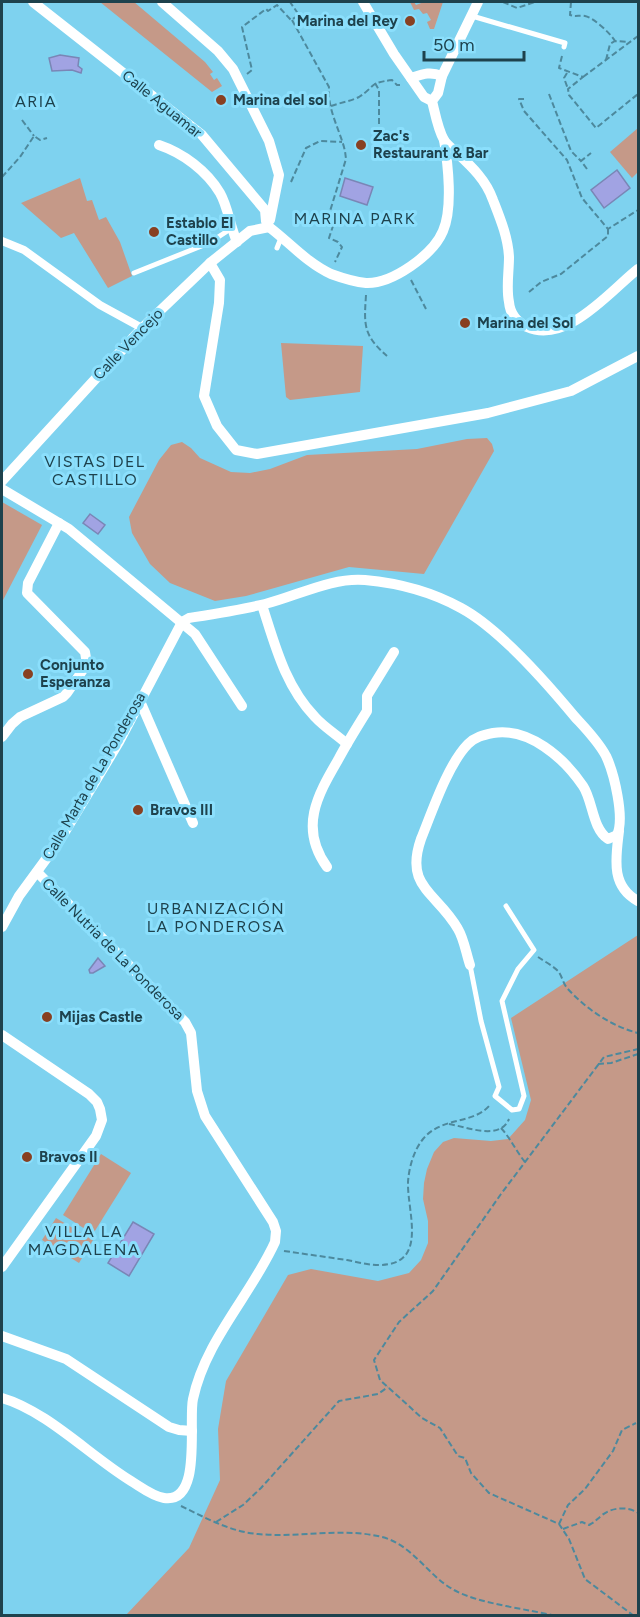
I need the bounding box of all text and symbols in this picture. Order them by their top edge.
place label: Marina del Rey [297,12,398,30]
marker: Marina del Rey [403,14,417,28]
scale bar [424,24,524,62]
text: 50 m [433,34,475,56]
street label: Calle Aguamar [119,66,205,142]
place label: Marina del sol [233,91,327,109]
district label: ARIA [15,92,57,111]
marker: Marina del sol [214,93,228,107]
place label: Zac's Restaurant & Bar [373,127,489,162]
marker: Zac's Restaurant & Bar [354,138,368,152]
district label: MARINA PARK [294,209,416,228]
place label: Establo El Castillo [166,214,233,249]
marker: Establo El Castillo [147,225,161,239]
street label: Calle Vencejo [89,304,167,383]
place label: Marina del Sol [477,314,574,332]
marker: Marina del Sol [458,316,472,330]
district label: VISTAS DEL CASTILLO [44,452,146,489]
place label: Conjunto Esperanza [40,656,111,691]
marker: Conjunto Esperanza [21,667,35,681]
street label: Calle Marta de La Ponderosa [39,689,149,863]
place label: Bravos III [150,801,213,819]
marker: Bravos III [131,803,145,817]
street label: Calle Nutria de La Ponderosa [38,874,188,1024]
district label: URBANIZACIÓN LA PONDEROSA [147,899,285,936]
place label: Mijas Castle [59,1008,143,1026]
marker: Mijas Castle [40,1010,54,1024]
place label: Bravos II [39,1148,98,1166]
marker: Bravos II [20,1150,34,1164]
district label: VILLA LA MAGDALENA [28,1222,140,1259]

